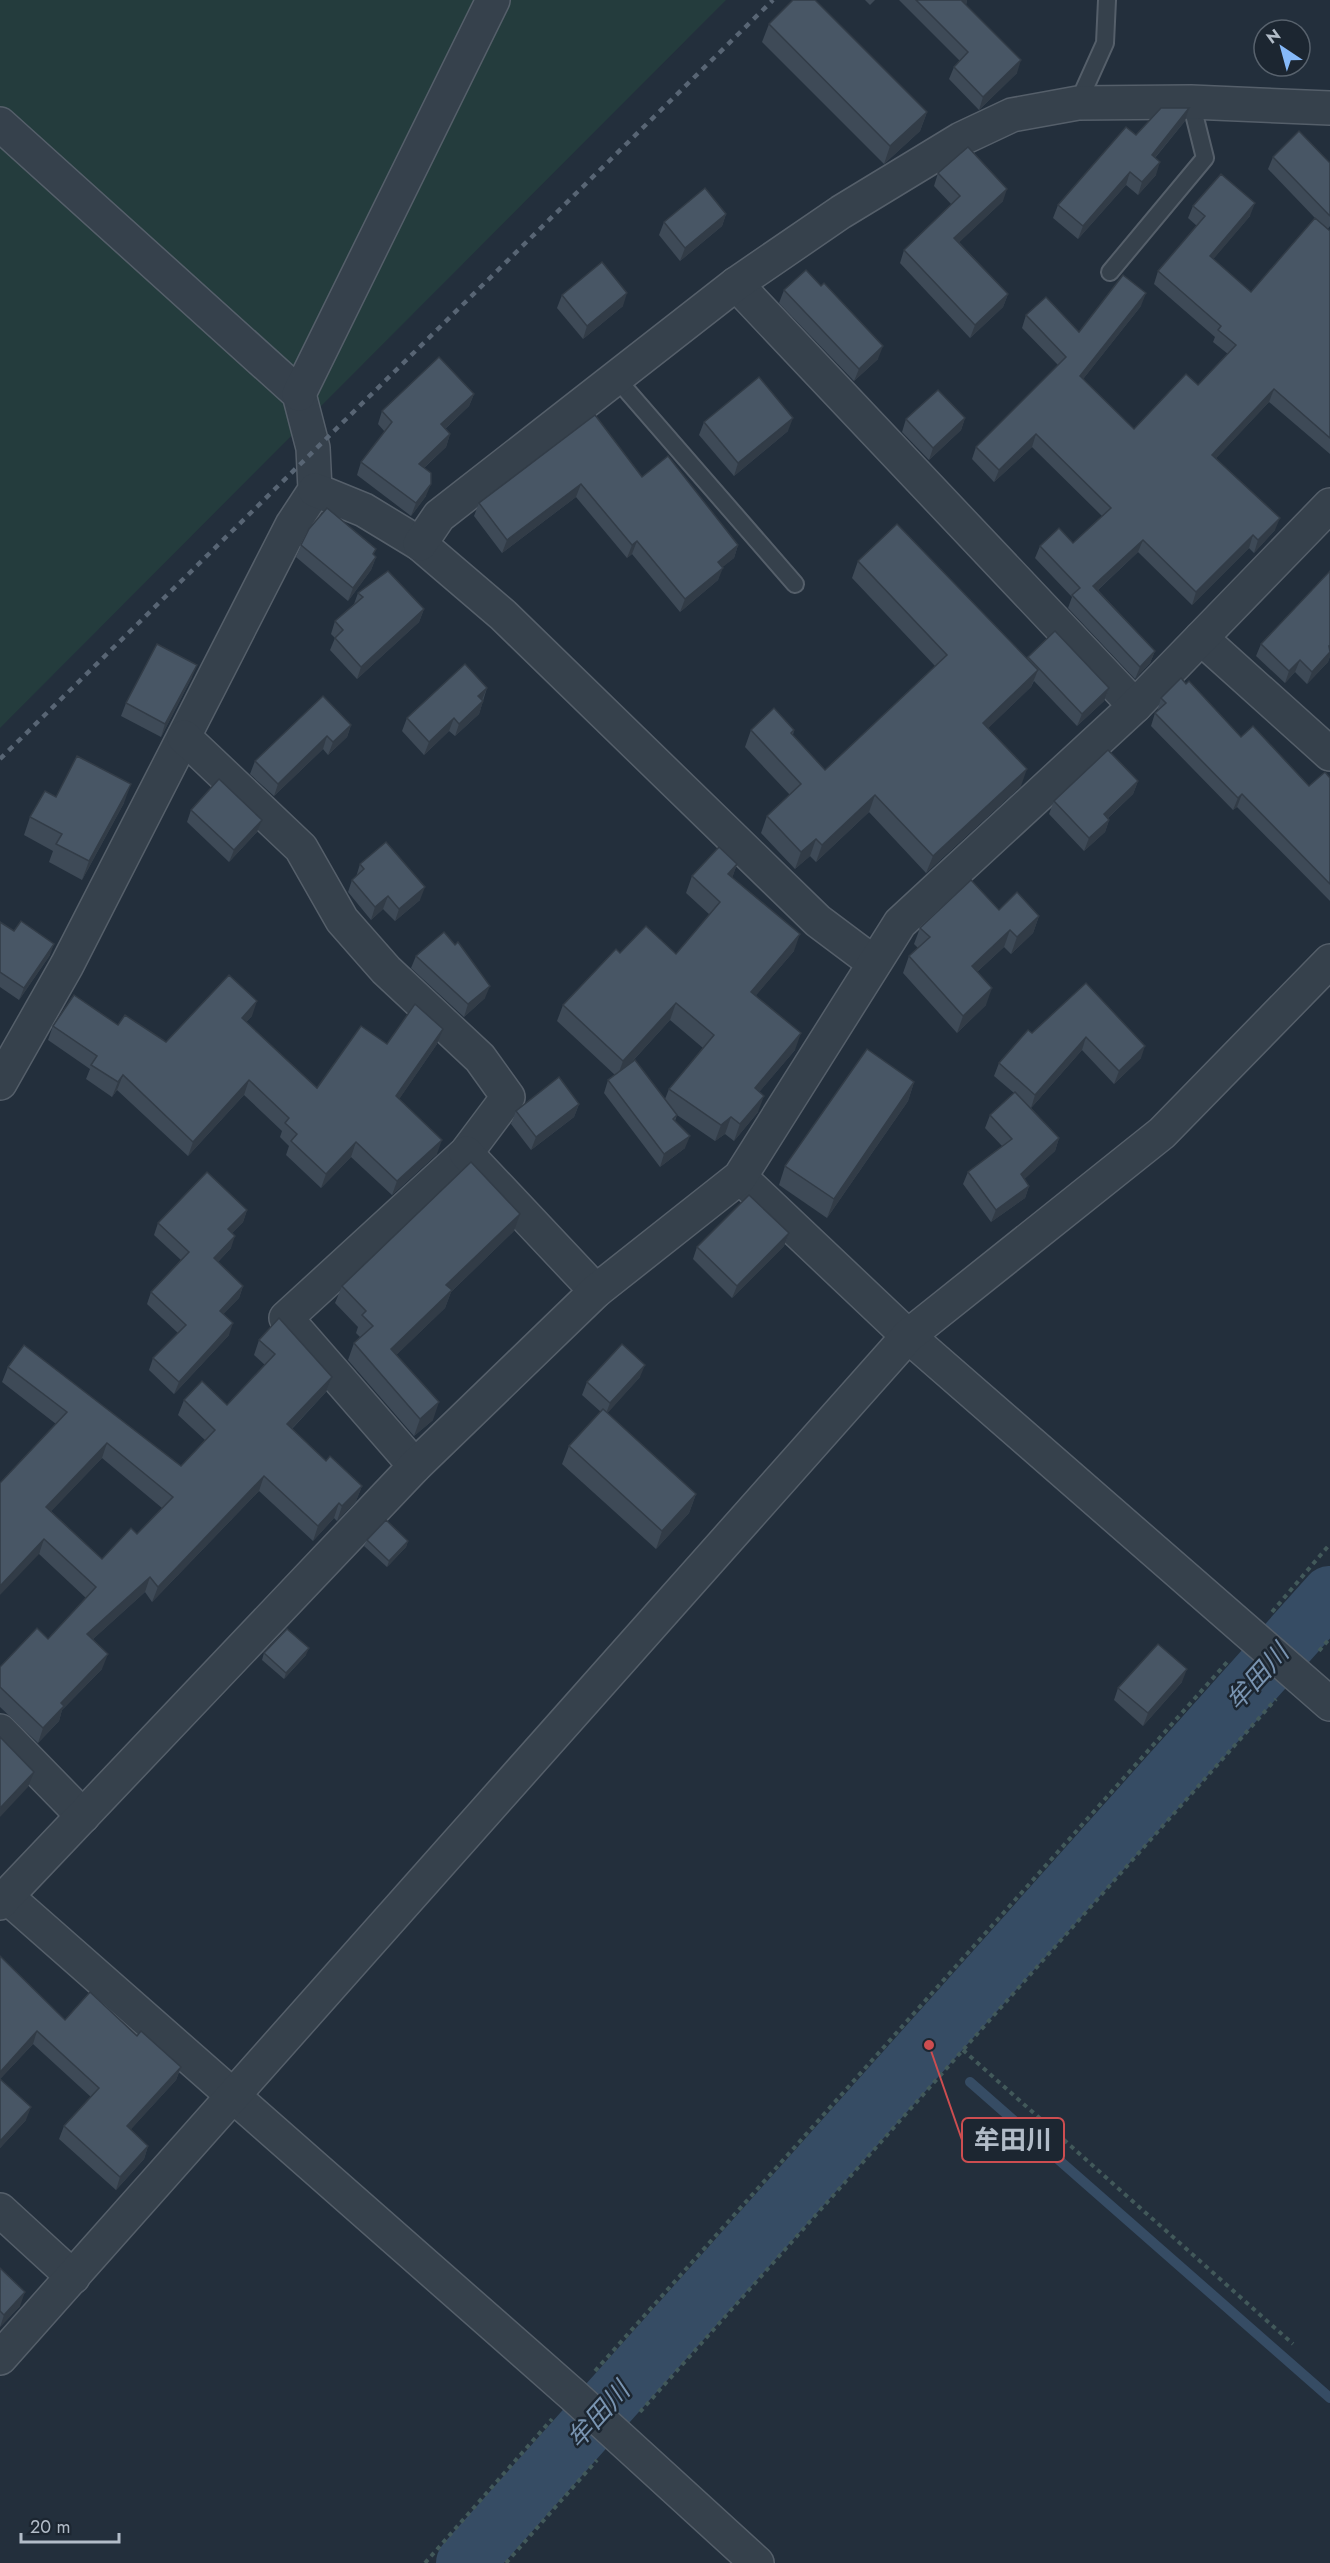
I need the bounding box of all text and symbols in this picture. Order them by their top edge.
north arrow [1252,18,1312,78]
text: N [1262,23,1285,49]
water label: 牟田川 [1217,1633,1299,1719]
callout: 牟田川 [962,2118,1064,2162]
text: 牟田川 [974,2121,1052,2159]
water label: 牟田川 [558,2371,640,2457]
scale bar [21,2506,118,2544]
text: 20 m [30,2514,70,2540]

